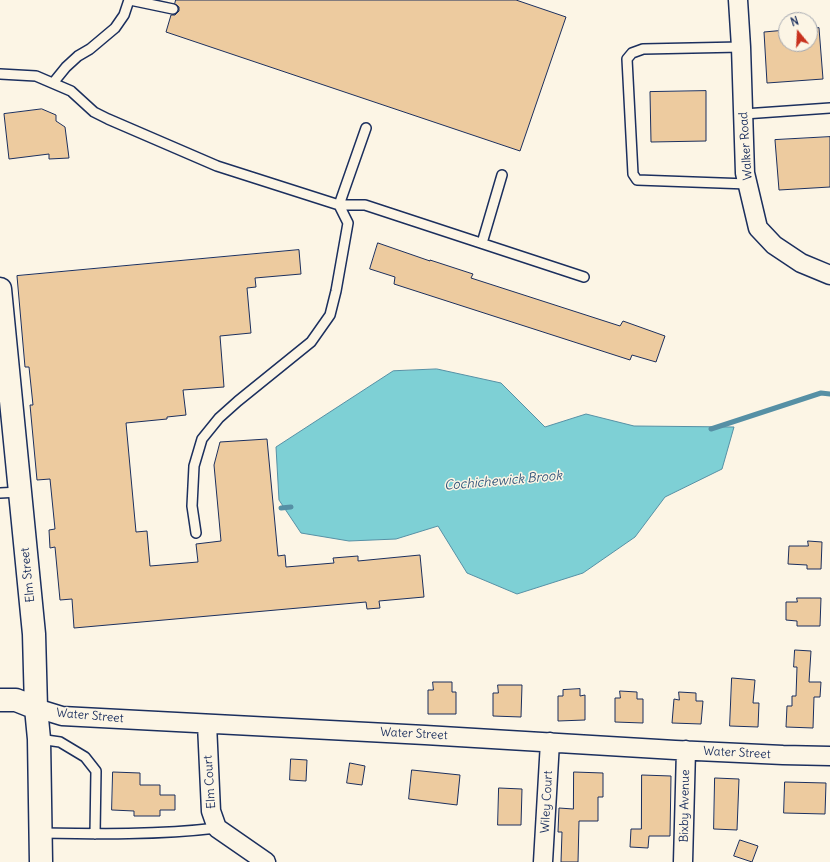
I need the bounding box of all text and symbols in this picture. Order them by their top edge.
north arrow [778,12,818,52]
text: N [789,14,800,29]
street label: Walker Road [736,111,756,181]
water label: Cochichewick Brook [443,468,563,494]
street label: Elm Street [18,547,38,603]
street label: Water Street [56,706,124,726]
street label: Water Street [380,725,448,743]
street label: Water Street [703,744,771,762]
street label: Elm Court [201,755,219,809]
street label: Bixby Avenue [677,769,693,843]
street label: Wiley Court [538,770,556,834]

